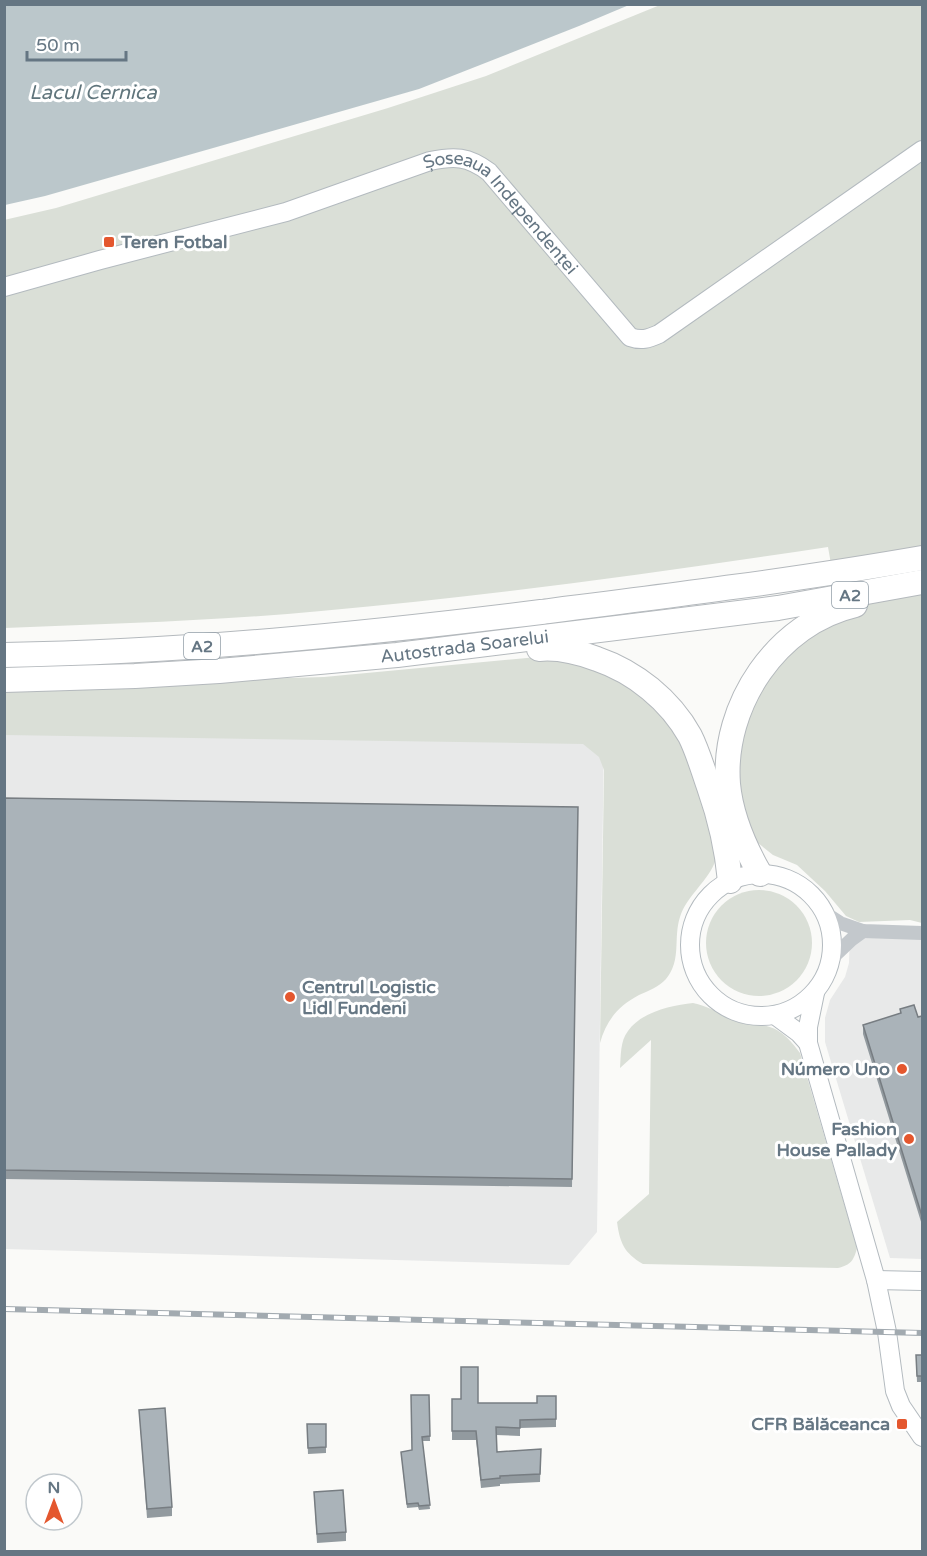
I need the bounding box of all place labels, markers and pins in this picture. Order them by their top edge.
place label: Teren Fotbal [120,231,227,253]
marker: Teren Fotbal [102,235,116,249]
place label: Centrul Logistic Lidl Fundeni [302,976,436,1019]
marker: Centrul Logistic Lidl Fundeni [283,990,297,1004]
place label: Número Uno [781,1058,890,1080]
marker: Número Uno [895,1062,909,1076]
place label: Fashion House Pallady [776,1118,897,1161]
marker: Fashion House Pallady [902,1132,916,1146]
place label: CFR Bălăceanca [751,1413,890,1435]
marker: CFR Bălăceanca [895,1417,909,1431]

